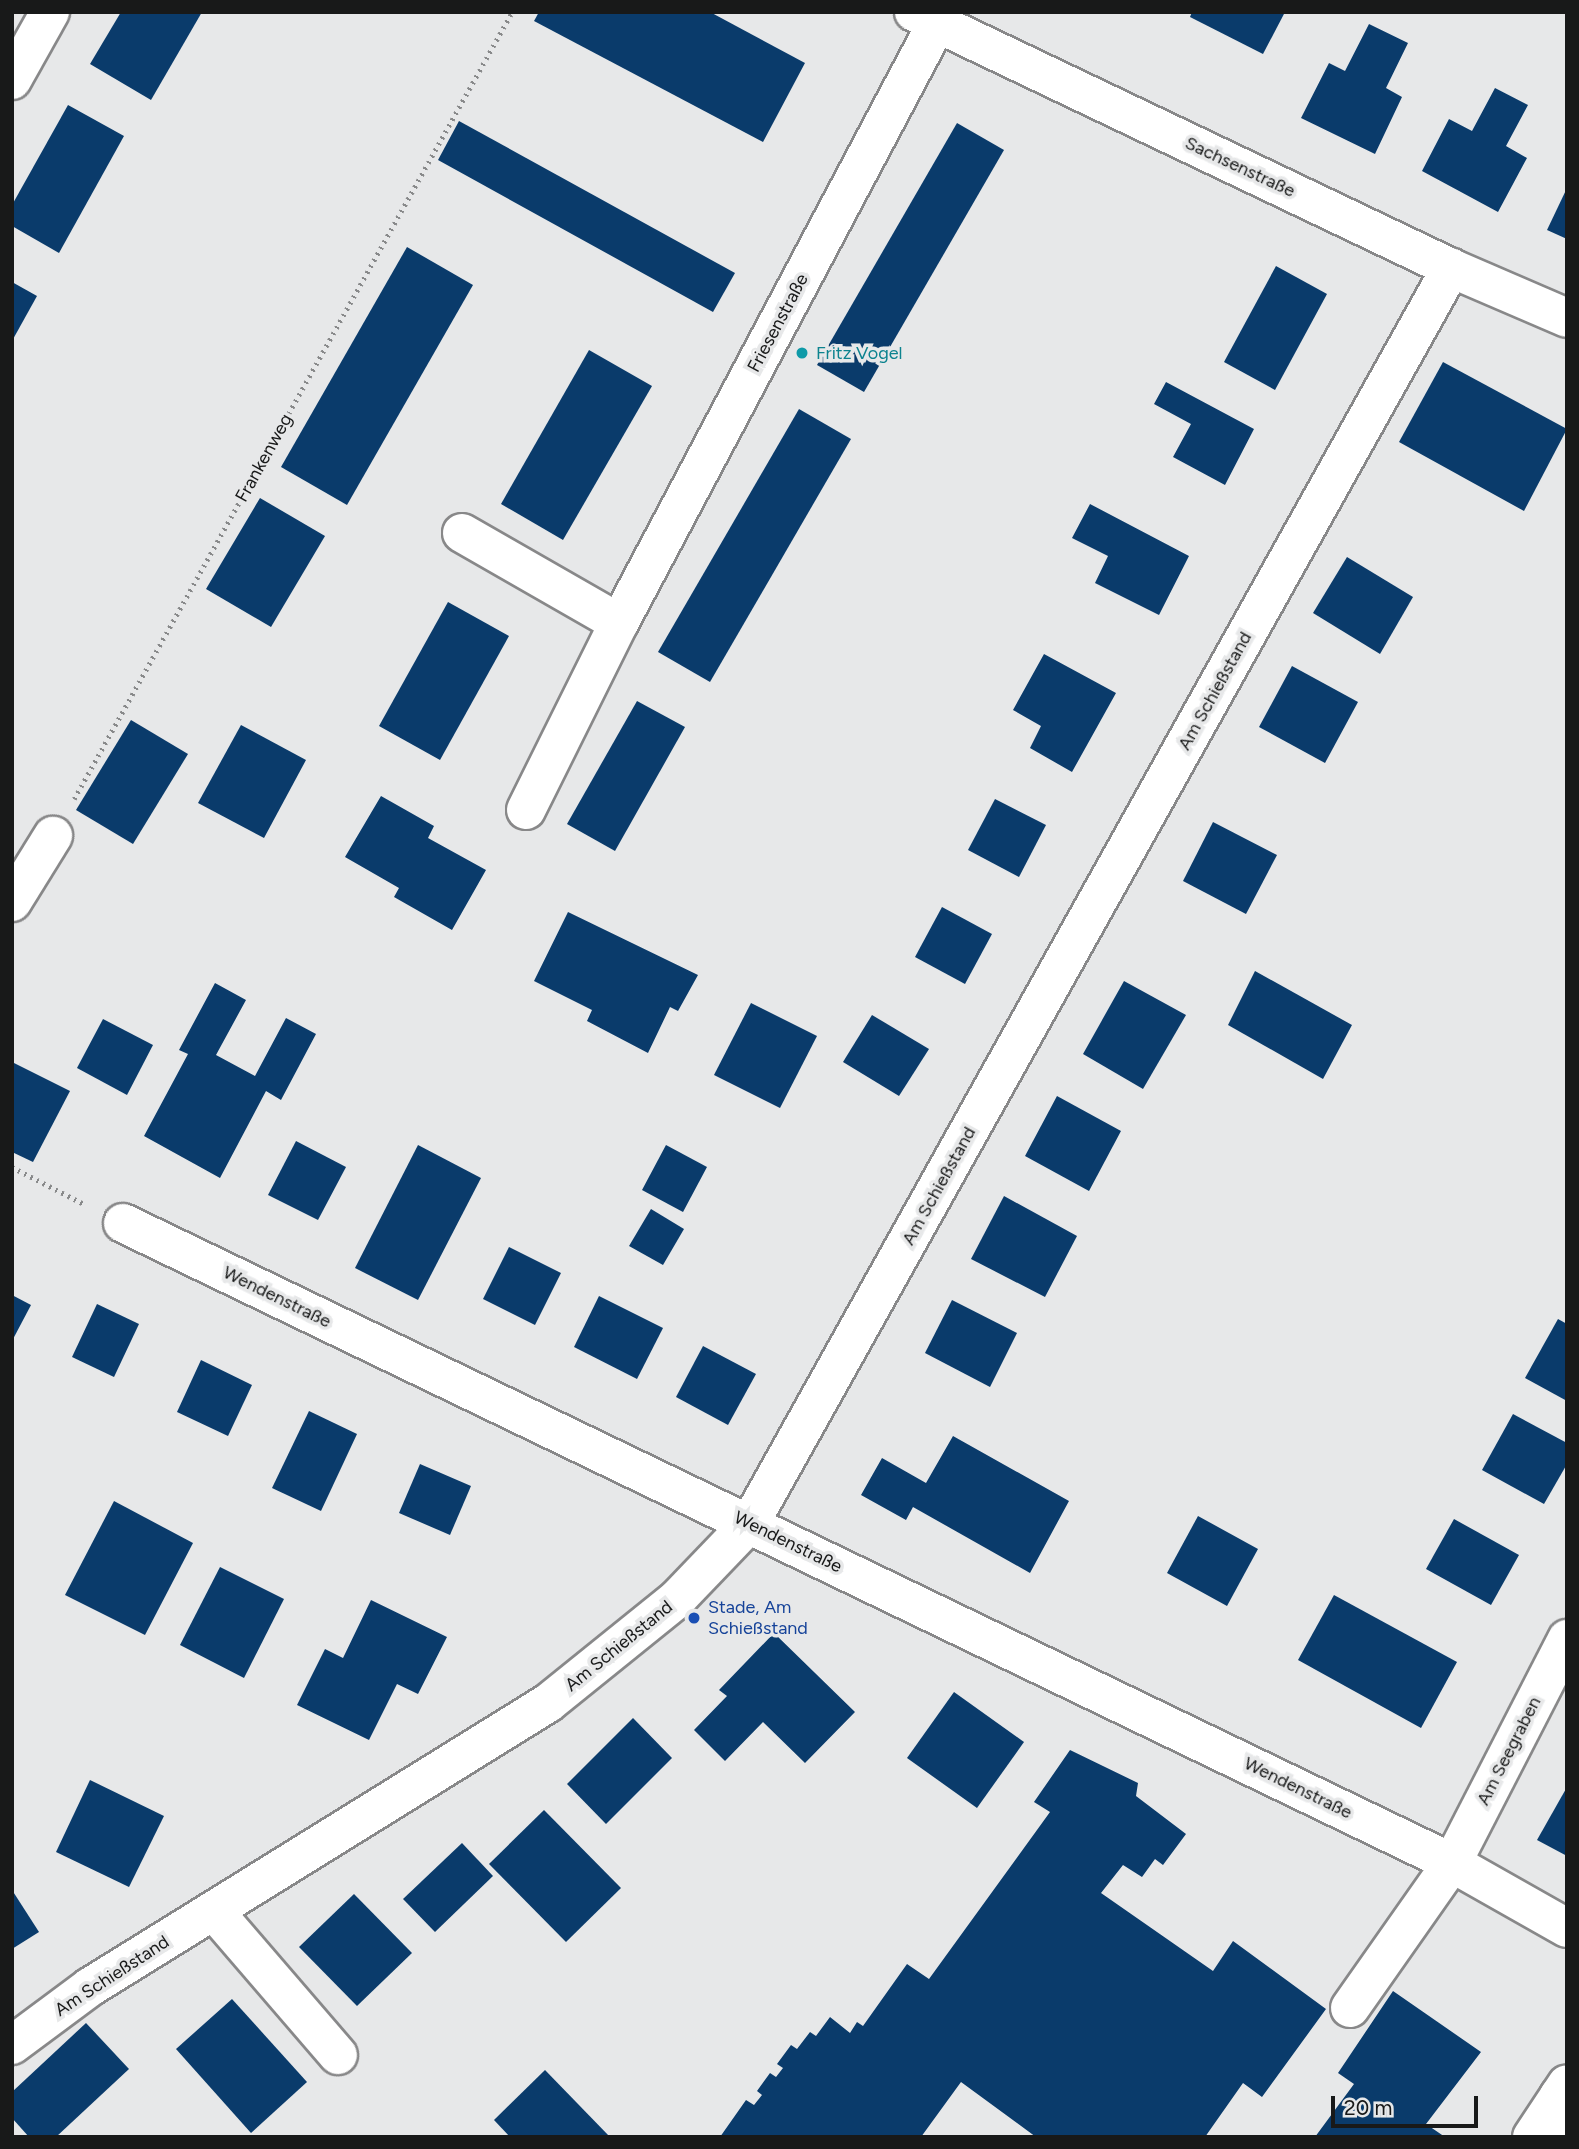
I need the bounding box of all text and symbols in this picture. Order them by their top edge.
street label: Sachsenstraße [1182,132,1298,202]
street label: Friesenstraße [743,270,813,376]
place label: Fritz Vogel [816,342,902,364]
marker: Fritz Vogel [794,345,810,361]
street label: Frankenweg [231,410,297,506]
street label: Am Schießstand [1174,628,1256,754]
street label: Am Schießstand [898,1123,980,1249]
street label: Wendenstraße [220,1262,334,1332]
street label: Wendenstraße [731,1507,845,1577]
street label: Am Schießstand [561,1596,677,1696]
place label: Stade, Am Schießstand [708,1597,808,1640]
marker: Stade, Am Schießstand [686,1610,702,1626]
street label: Am Seegraben [1472,1693,1546,1809]
street label: Wendenstraße [1241,1753,1355,1823]
street label: Am Schießstand [51,1931,173,2021]
scale bar [1334,2082,1481,2126]
text: 20 m [1344,2095,1392,2120]

